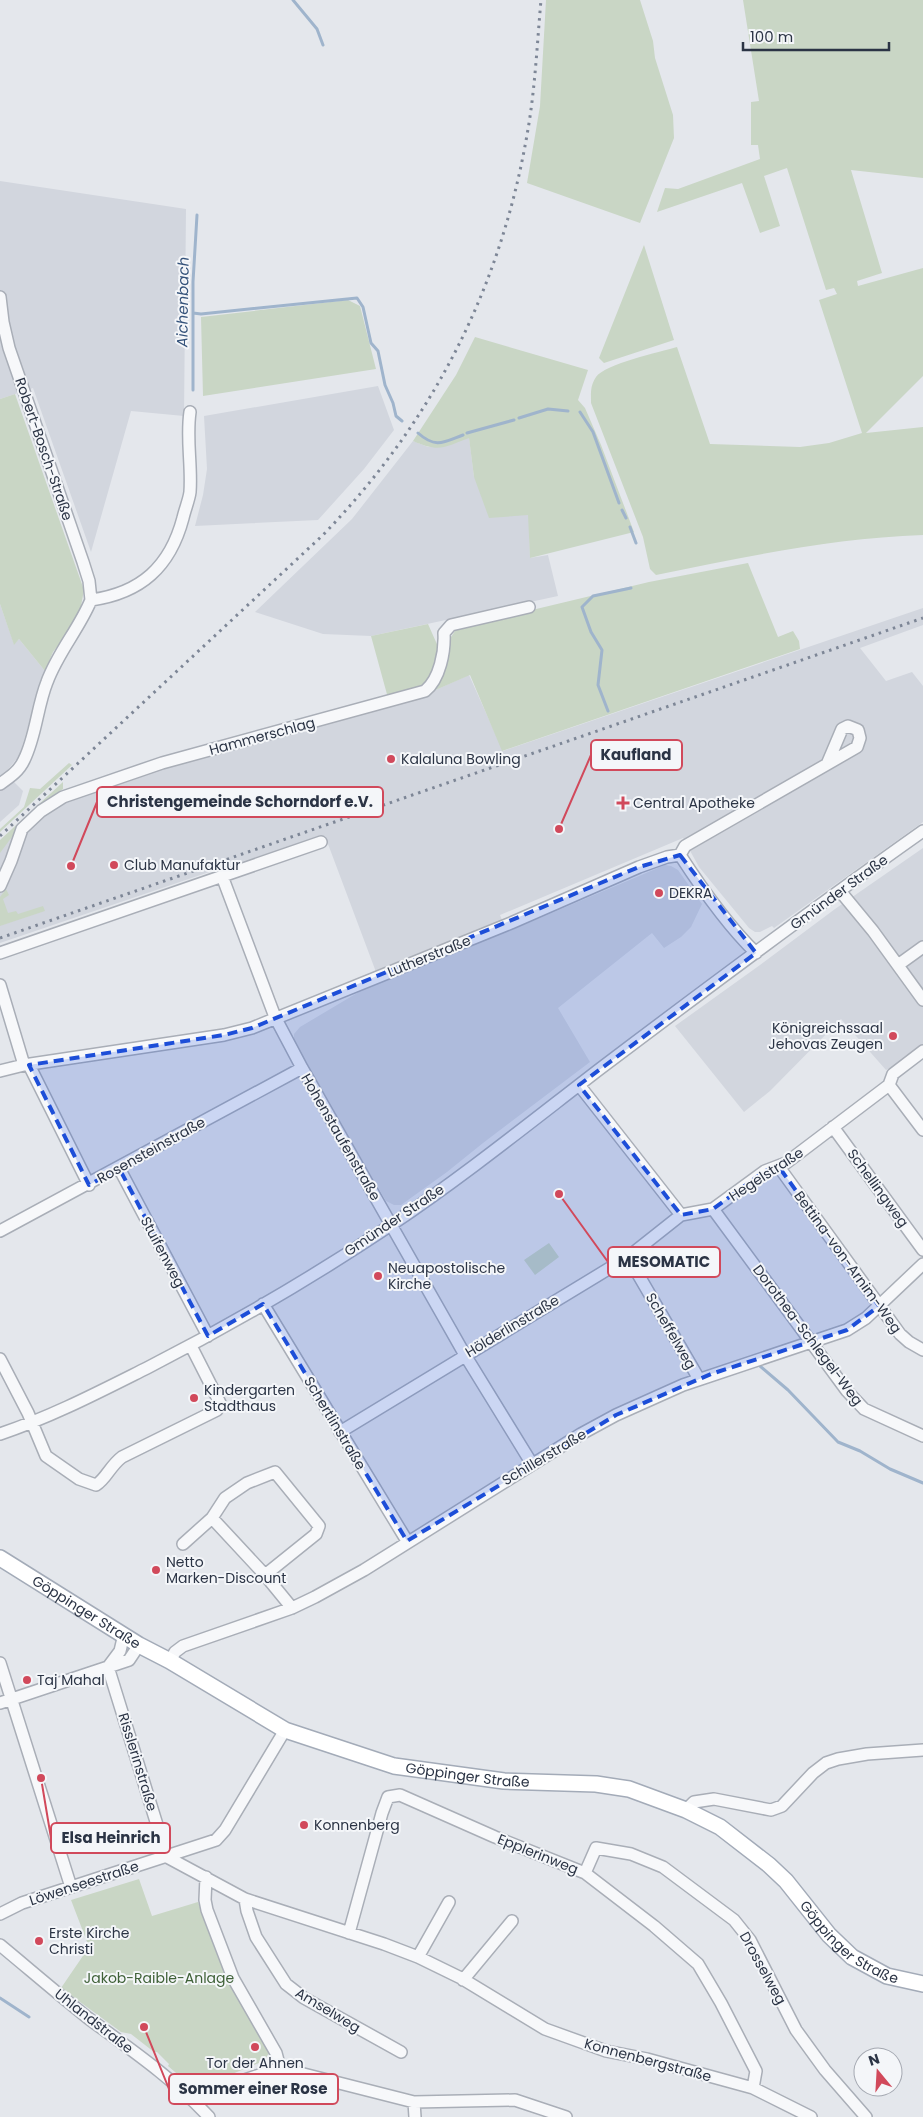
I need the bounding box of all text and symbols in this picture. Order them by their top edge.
scale bar [743,20,889,52]
text: 100 m [750,26,793,47]
water label: Aichenbach [171,257,194,348]
street label: Robert-Bosch-Straße [10,375,78,523]
street label: Hammerschlag [207,712,317,760]
callout: Kaufland [591,740,682,770]
text: Kaufland [600,744,672,765]
place label: Kalaluna Bowling [401,749,521,769]
marker: Kalaluna Bowling [385,753,397,765]
callout: Christengemeinde Schorndorf e.V. [97,787,383,817]
text: Christengemeinde Schorndorf e.V. [107,791,373,812]
place label: Central Apotheke [633,793,755,813]
marker: Central Apotheke [617,797,629,809]
street label: Gmünder Straße [786,849,892,934]
place label: Club Manufaktur [124,855,240,875]
marker: Club Manufaktur [108,859,120,871]
place label: DEKRA [669,883,712,903]
marker: DEKRA [653,887,665,899]
street label: Lutherstraße [384,930,474,982]
place label: Königreichssaal Jehovas Zeugen [768,1018,883,1054]
marker: Königreichssaal Jehovas Zeugen [887,1030,899,1042]
street label: Hohenstaufenstraße [296,1070,386,1204]
street label: Rosensteinstraße [93,1112,209,1188]
street label: Hegelstraße [725,1142,807,1206]
street label: Schellingweg [843,1145,913,1231]
street label: Gmünder Straße [340,1179,448,1261]
street label: Bettina-von-Arnim-Weg [789,1187,907,1337]
street label: Stuifenweg [136,1213,190,1291]
callout: MESOMATIC [608,1247,720,1277]
text: MESOMATIC [618,1251,710,1272]
place label: Neuapostolische Kirche [388,1258,505,1294]
street label: Dorothea-Schlegel-Weg [748,1260,868,1410]
marker: Neuapostolische Kirche [372,1270,384,1282]
street label: Scheffelweg [641,1289,701,1373]
street label: Hölderlinstraße [461,1290,563,1362]
street label: Schertlinstraße [299,1372,371,1474]
place label: Kindergarten Stadthaus [204,1380,295,1416]
marker: Kindergarten Stadthaus [188,1392,200,1404]
street label: Schillerstraße [498,1424,590,1490]
place label: Netto Marken-Discount [166,1552,286,1588]
marker: Netto Marken-Discount [150,1564,162,1576]
street label: Göppinger Straße [28,1571,145,1654]
place label: Taj Mahal [37,1670,105,1690]
marker: Taj Mahal [21,1674,33,1686]
street label: Risslerinstraße [114,1710,163,1814]
street label: Göppinger Straße [404,1758,530,1792]
place label: Konnenberg [314,1815,400,1835]
marker: Konnenberg [298,1819,310,1831]
callout: Elsa Heinrich [51,1823,170,1853]
text: Elsa Heinrich [61,1827,161,1848]
street label: Epplerinweg [495,1829,581,1879]
street label: Löwenseestraße [27,1856,142,1910]
street label: Göppinger Straße [795,1896,901,1988]
place label: Erste Kirche Christi [49,1923,130,1959]
street label: Drosselweg [735,1928,791,2008]
marker: Erste Kirche Christi [33,1935,45,1947]
park label: Jakob-Raible-Anlage [84,1968,235,1988]
street label: Amselweg [292,1983,364,2037]
street label: Uhlandstraße [50,1984,138,2058]
street label: Konnenbergstraße [582,2033,714,2087]
marker: Tor der Ahnen [249,2041,261,2053]
north arrow [853,2047,903,2097]
text: N [866,2048,882,2071]
place label: Tor der Ahnen [206,2053,304,2073]
callout: Sommer einer Rose [169,2074,338,2104]
text: Sommer einer Rose [179,2078,327,2099]

